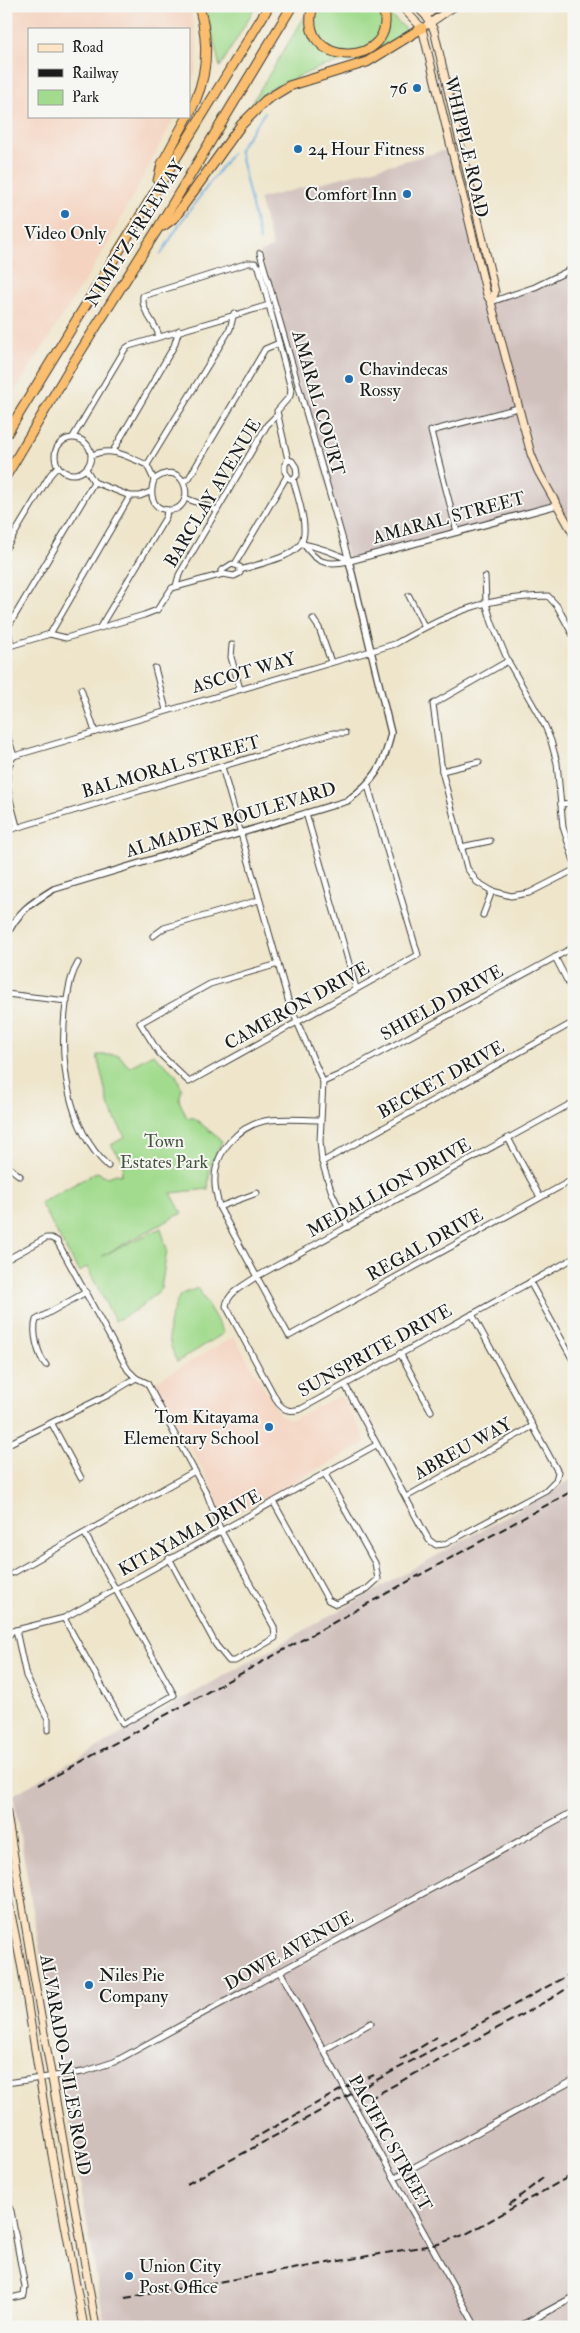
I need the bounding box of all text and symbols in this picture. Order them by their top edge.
legend [28,28,190,118]
text: Road [72,38,104,57]
text: Railway [72,64,119,83]
street label: WHIPPLE ROAD [438,73,493,220]
place label: 76 [390,77,408,100]
marker: 76 [411,82,423,94]
text: Park [72,88,99,107]
place label: 24 Hour Fitness [308,138,424,161]
marker: 24 Hour Fitness [292,143,304,155]
street label: NIMITZ FREEWAY [80,155,190,311]
place label: Comfort Inn [305,183,397,206]
marker: Comfort Inn [401,188,413,200]
marker: Video Only [59,208,71,220]
place label: Video Only [24,222,107,245]
street label: AMARAL COURT [286,327,350,479]
place label: Chavindecas Rossy [359,358,448,402]
marker: Chavindecas Rossy [343,373,355,385]
street label: BARCLAY AVENUE [159,414,267,572]
street label: AMARAL STREET [369,486,528,550]
street label: ASCOT WAY [188,647,299,699]
street label: BALMORAL STREET [79,730,264,804]
street label: ALMADEN BOULEVARD [122,777,339,863]
street label: CAMERON DRIVE [221,957,373,1055]
street label: SHIELD DRIVE [377,960,507,1046]
street label: BECKET DRIVE [374,1036,508,1124]
park label: Town Estates Park [120,1130,209,1174]
street label: MEDALLION DRIVE [303,1133,475,1243]
street label: REGAL DRIVE [363,1204,487,1286]
street label: SUNSPRITE DRIVE [294,1299,456,1403]
place label: Tom Kitayama Elementary School [123,1406,260,1450]
street label: ABREU WAY [409,1412,517,1486]
marker: Tom Kitayama Elementary School [263,1421,275,1433]
street label: KITAYAMA DRIVE [115,1484,265,1582]
street label: DOWE AVENUE [220,1906,358,1996]
street label: ALVARADO-NILES ROAD [34,1952,96,2177]
place label: Niles Pie Company [99,1964,169,2008]
marker: Niles Pie Company [83,1979,95,1991]
street label: PACIFIC STREET [343,2071,437,2216]
place label: Union City Post Office [139,2255,222,2299]
marker: Union City Post Office [123,2270,135,2282]

